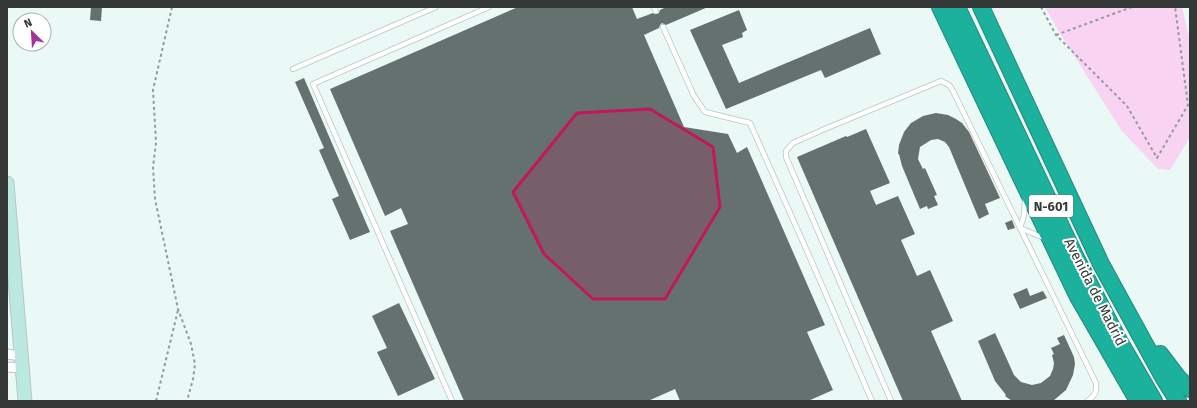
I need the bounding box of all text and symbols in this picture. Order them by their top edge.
north arrow [12,12,52,52]
text: N [22,16,34,31]
road number: N-601 [1029,195,1073,217]
street label: Avenida de Madrid [1060,235,1130,349]

